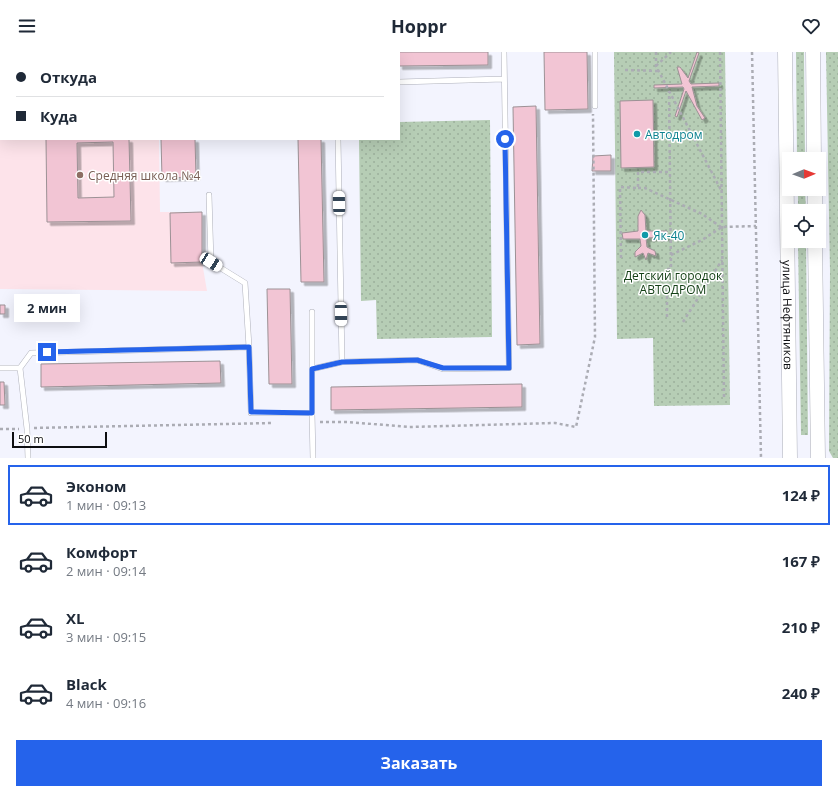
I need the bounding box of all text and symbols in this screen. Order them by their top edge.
text: Hoppr [391,14,447,38]
icon: menu [16,15,38,37]
icon: heart [800,15,822,37]
text: Откуда [40,67,97,87]
text: Куда [40,106,78,126]
place label: Автодром [645,126,703,143]
marker: Автодром [632,129,642,139]
route start [496,130,514,148]
north arrow [782,152,826,196]
map controls [782,152,826,248]
place label: Средняя школа №4 [88,167,201,184]
marker: Средняя школа №4 [75,170,85,180]
car [333,191,345,215]
button: locate [782,204,826,248]
place label: Як-40 [653,227,685,244]
marker: Як-40 [640,230,650,240]
car [198,251,224,273]
street label: улица Нефтяников [779,260,797,370]
park label: Детский городок АВТОДРОМ [624,267,723,298]
callout: 2 мин [14,294,80,322]
text: 2 мин [27,299,67,317]
car [335,302,347,326]
route end [38,343,56,361]
scale bar [12,430,107,449]
text: 50 m [18,431,44,446]
text: Эконом [66,476,126,496]
icon: car [18,477,54,513]
text: 124 ₽ [782,485,820,505]
text: 1 мин · 09:13 [66,496,146,514]
text: Комфорт [66,542,137,562]
icon: car [18,543,54,579]
text: 167 ₽ [782,551,820,571]
text: 2 мин · 09:14 [66,562,146,580]
text: XL [66,608,84,628]
icon: car [18,609,54,645]
text: 210 ₽ [782,617,820,637]
text: 3 мин · 09:15 [66,628,146,646]
text: Black [66,674,107,694]
icon: car [18,675,54,711]
text: 240 ₽ [782,683,820,703]
text: 4 мин · 09:16 [66,694,146,712]
button: Заказать [16,740,822,786]

